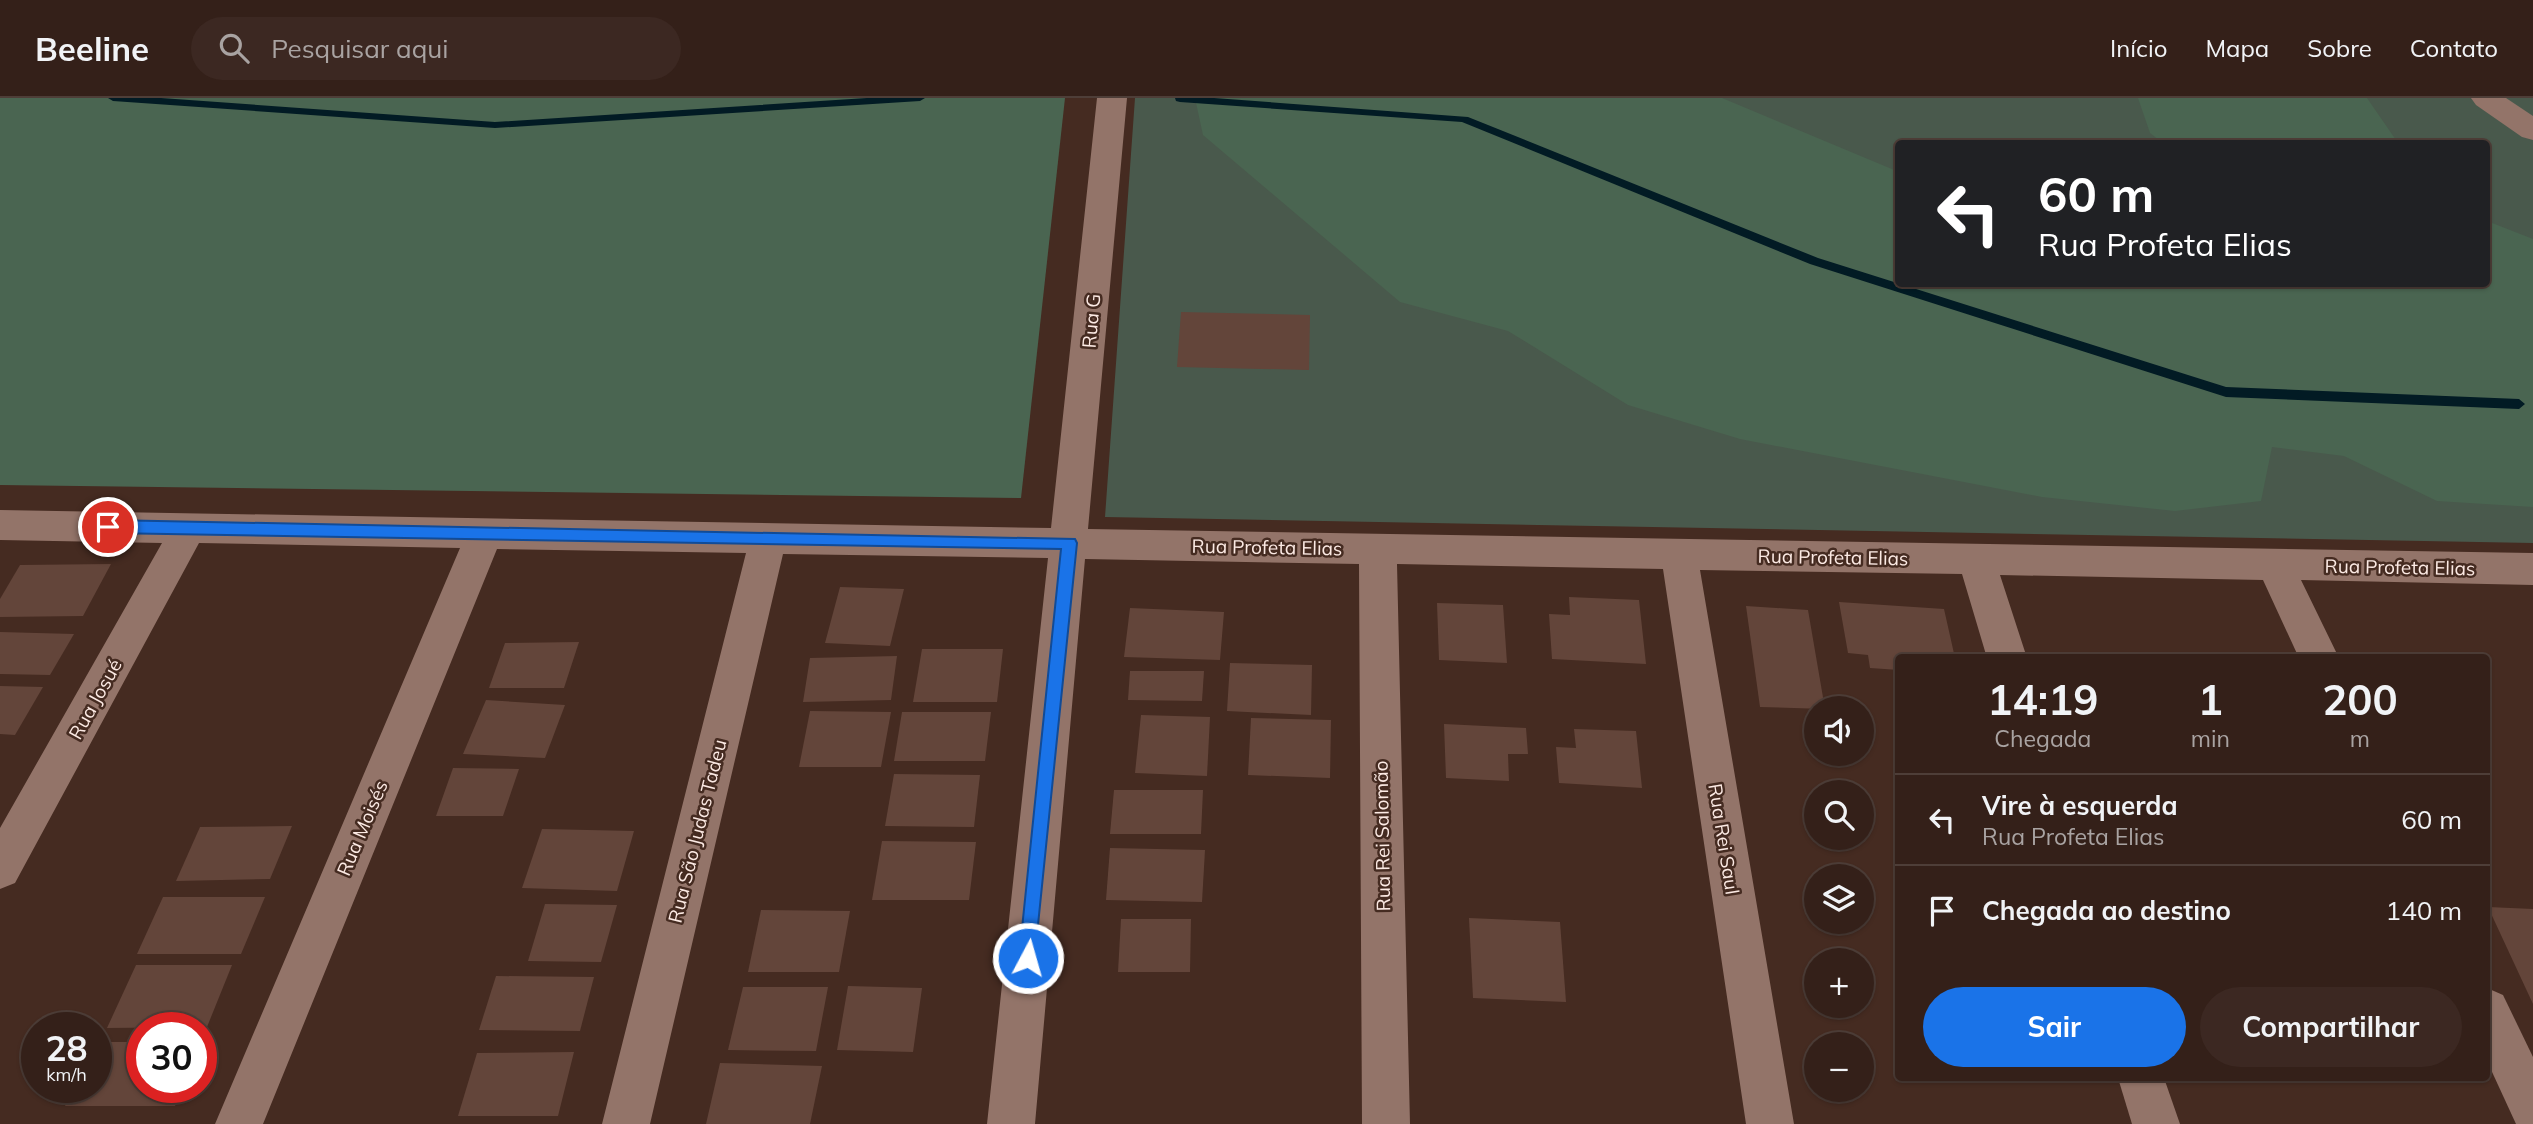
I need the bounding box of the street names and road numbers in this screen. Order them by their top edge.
street label: Rua G [1077,293,1105,349]
street label: Rua Profeta Elias [1191,534,1343,560]
street label: Rua Profeta Elias [1757,544,1909,570]
street label: Rua Profeta Elias [2324,554,2476,580]
street label: Rua Josué [63,655,127,743]
street label: Rua São Judas Tadeu [663,737,731,925]
street label: Rua Rei Salomão [1369,760,1395,912]
street label: Rua Moisés [331,777,393,879]
street label: Rua Rei Saul [1703,782,1745,896]

